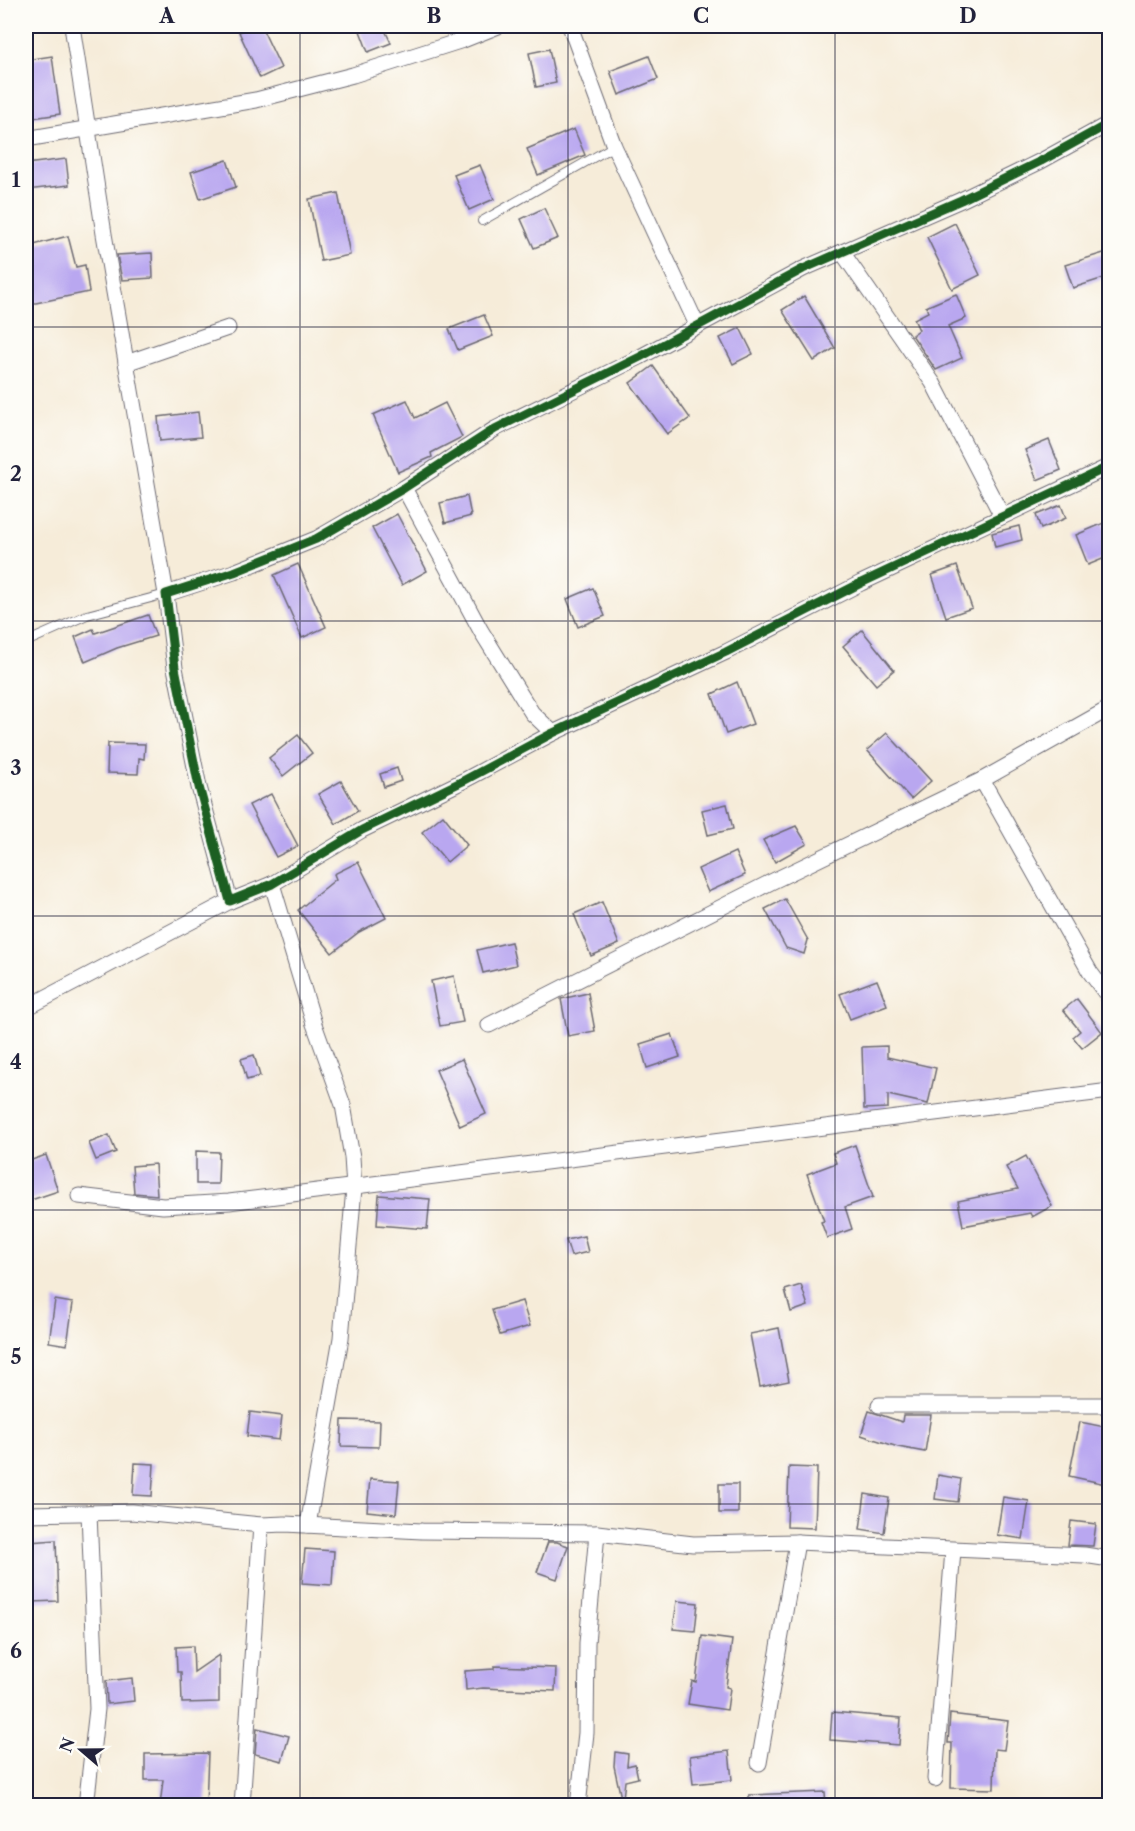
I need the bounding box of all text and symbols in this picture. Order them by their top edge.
text: A [158,4,175,28]
text: B [427,4,442,28]
text: C [693,4,709,28]
text: D [959,4,977,28]
text: 1 [12,168,21,192]
text: 2 [10,462,22,486]
text: 3 [10,756,22,780]
text: 4 [10,1050,22,1074]
text: 5 [10,1345,22,1369]
text: 6 [10,1639,22,1663]
north arrow [51,1720,111,1780]
text: N [55,1735,79,1755]

